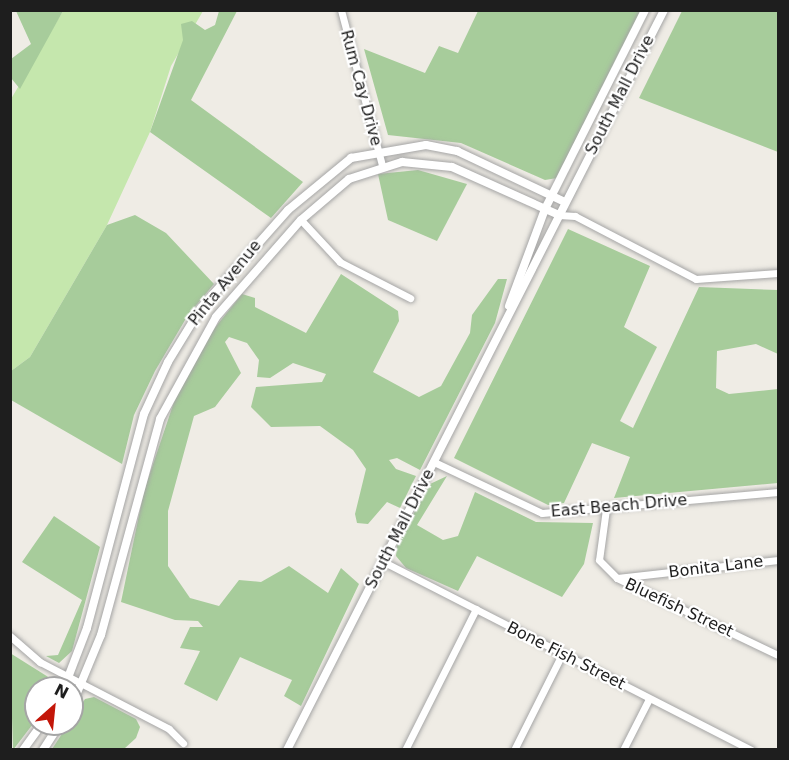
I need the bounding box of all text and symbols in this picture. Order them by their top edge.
street label: Rum Cay Drive [336,28,386,148]
street label: South Mall Drive [582,32,658,158]
street label: Pinta Avenue [185,236,265,330]
street label: South Mall Drive [362,466,438,592]
street label: East Beach Drive [550,490,688,522]
street label: Bonita Lane [668,552,764,582]
street label: Bluefish Street [622,574,736,642]
street label: Bone Fish Street [504,618,628,694]
north arrow [24,676,84,736]
text: N [51,680,72,703]

